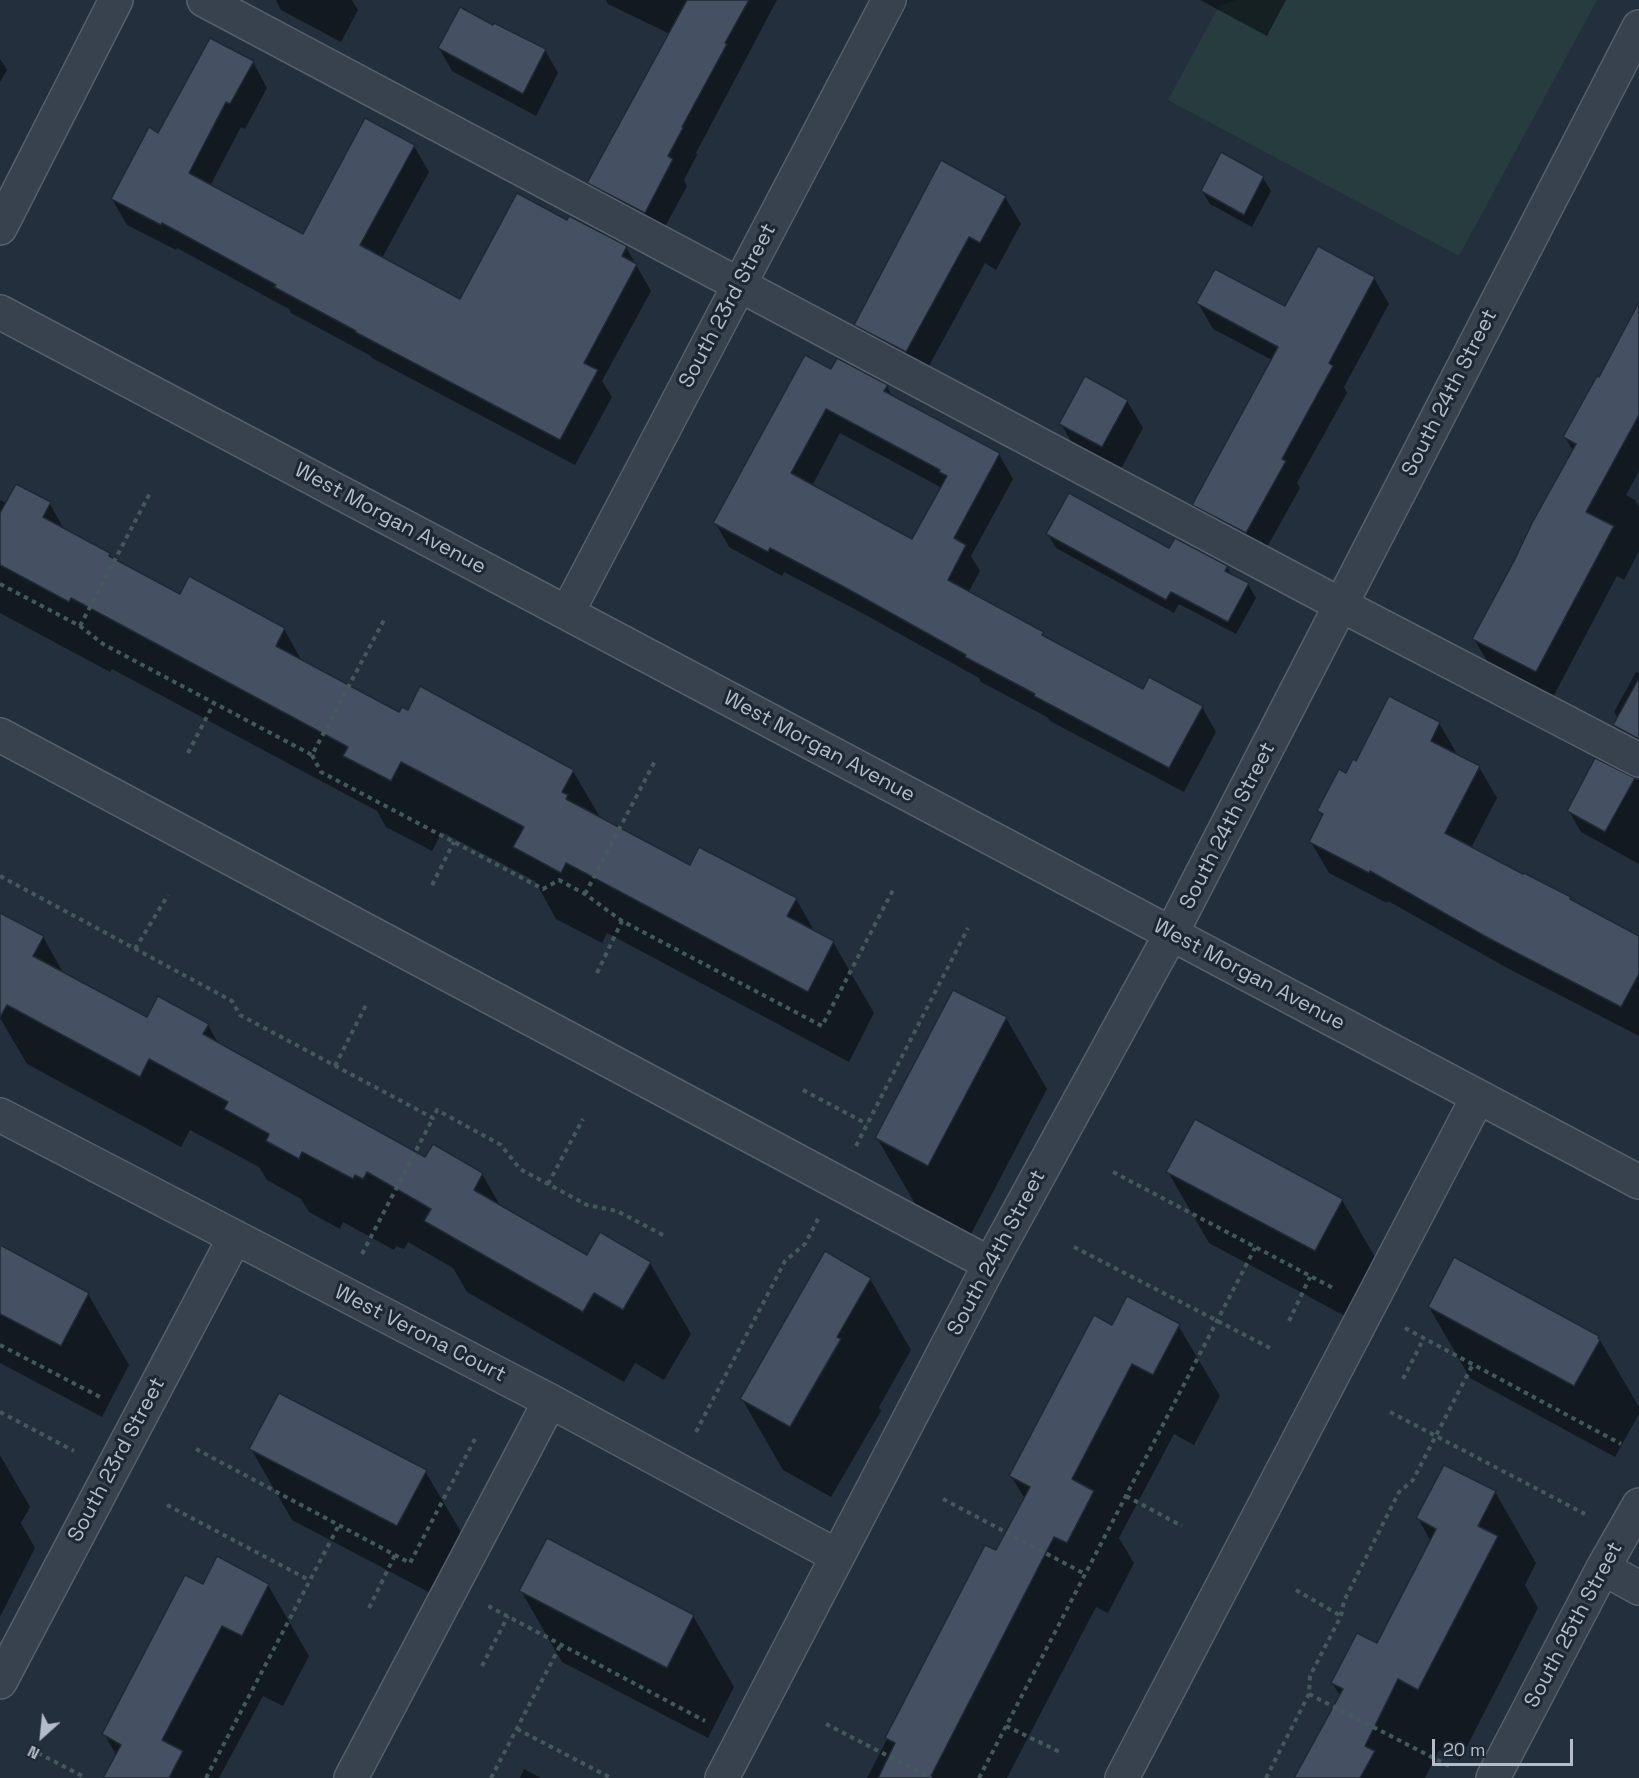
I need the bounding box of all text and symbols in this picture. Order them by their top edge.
street label: South 23rd Street [674,219,782,393]
street label: South 24th Street [1397,305,1503,481]
street label: West Morgan Avenue [290,458,490,580]
street label: West Morgan Avenue [719,686,919,808]
street label: South 24th Street [1175,738,1281,914]
street label: West Morgan Avenue [1149,914,1349,1036]
street label: South 24th Street [943,1166,1051,1340]
street label: West Verona Court [330,1280,510,1388]
street label: South 23rd Street [63,1373,171,1547]
street label: South 25th Street [1520,1538,1628,1712]
north arrow [12,1706,72,1766]
scale bar [1435,1727,1576,1765]
text: 20 m [1443,1738,1486,1761]
text: N [24,1741,43,1764]

